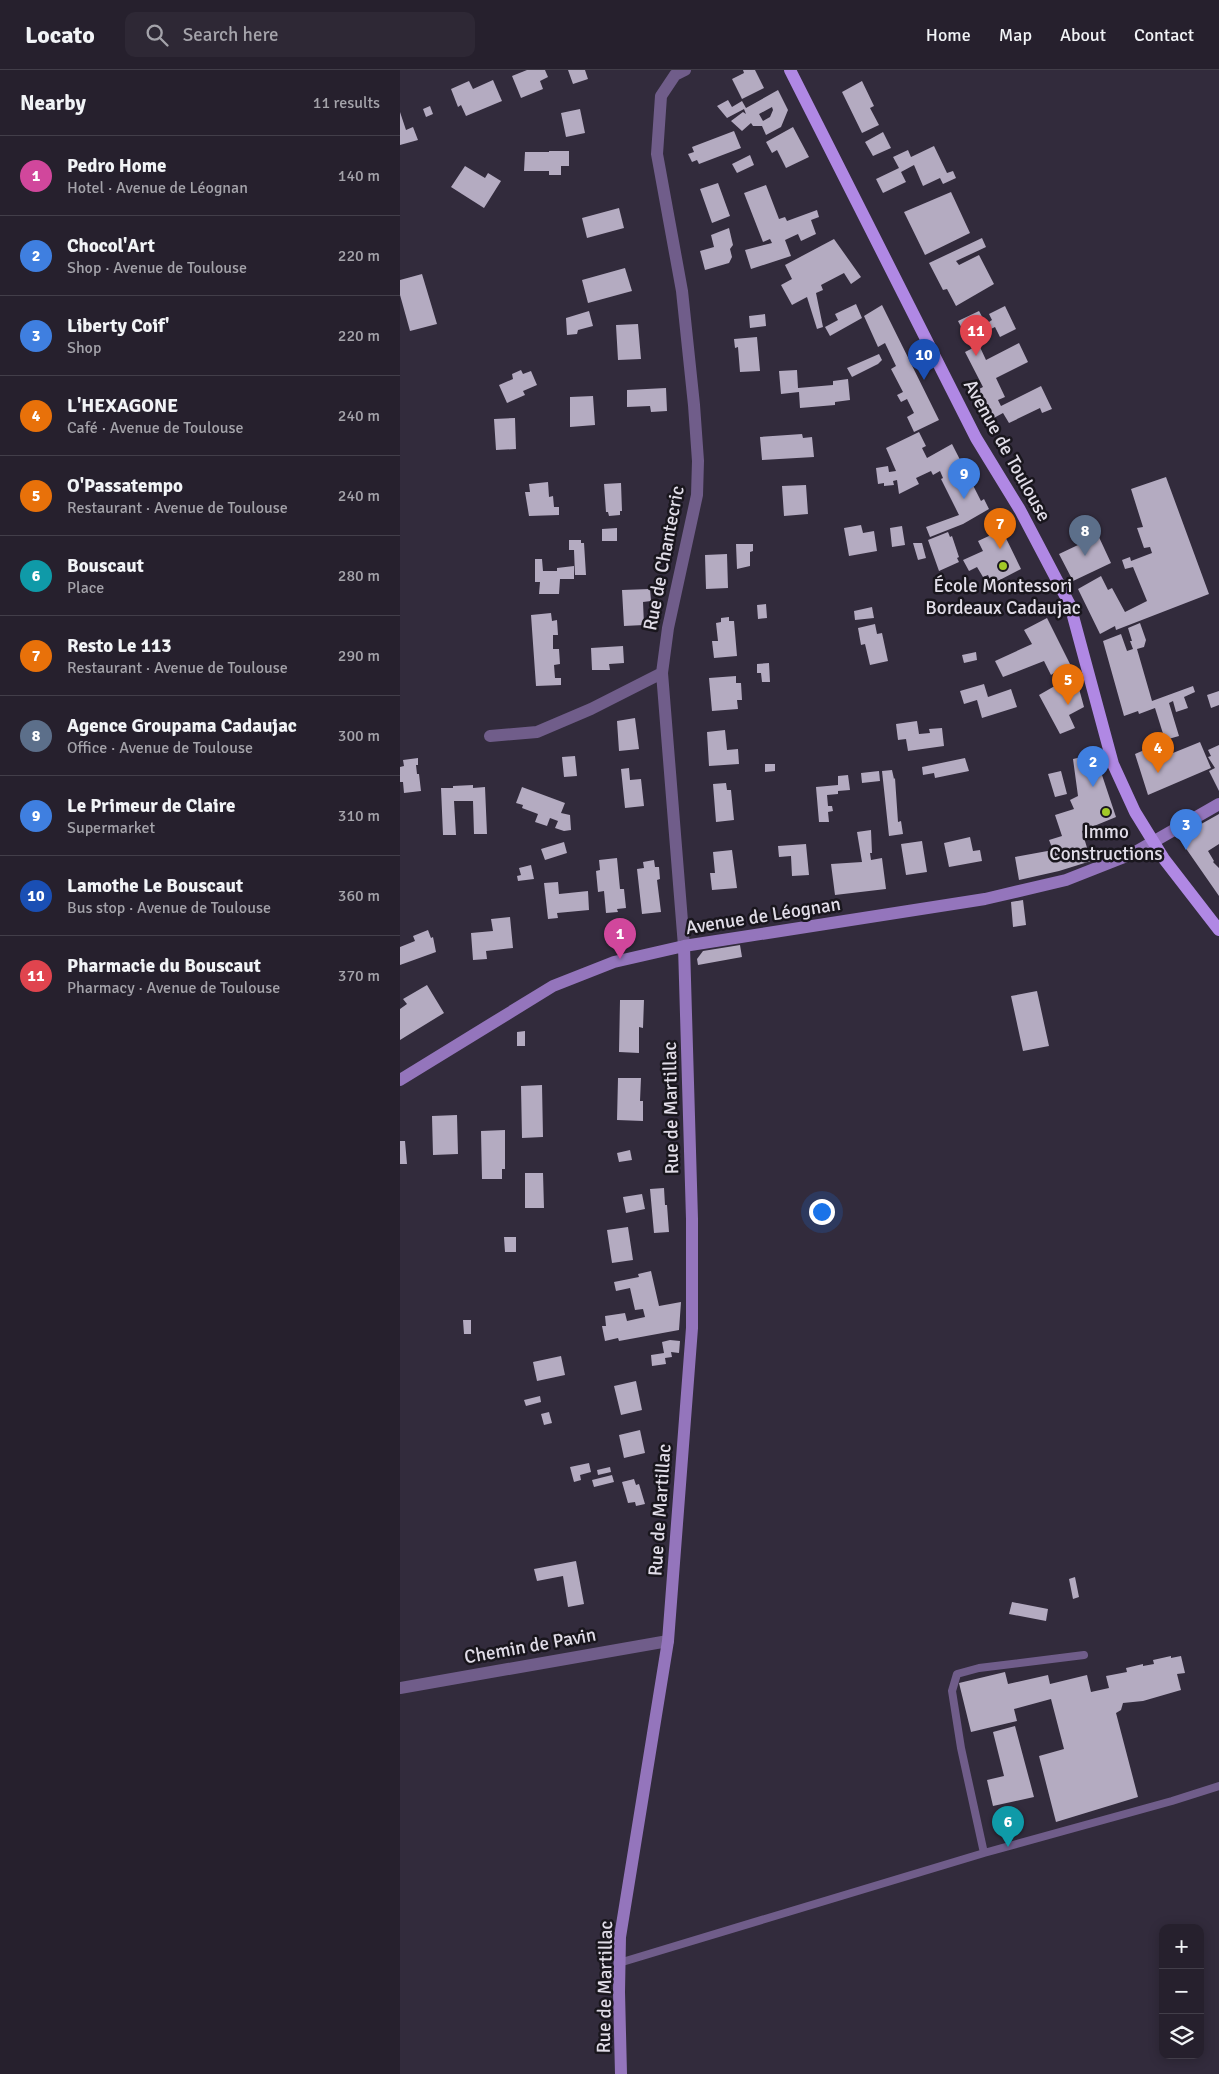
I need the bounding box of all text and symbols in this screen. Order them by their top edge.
search box [125,12,475,57]
text: Locato [25,20,95,50]
icon: search [143,21,171,49]
text: Search here [183,23,279,47]
text: Home [926,24,971,46]
text: Map [999,24,1032,46]
text: About [1060,24,1106,46]
text: Contact [1134,24,1194,46]
text: Nearby [20,90,86,116]
text: 11 results [313,93,380,113]
text: Pedro Home [67,154,167,178]
text: 1 [32,166,40,186]
text: 140 m [338,166,380,186]
text: Hotel · Avenue de Léognan [67,178,248,198]
text: Chocol'Art [67,234,155,258]
text: 2 [32,246,40,266]
text: 220 m [338,246,380,266]
text: Shop · Avenue de Toulouse [67,258,247,278]
text: Liberty Coif' [67,314,169,338]
pin: 11 [960,315,992,356]
text: 3 [32,326,40,346]
text: 220 m [338,326,380,346]
text: Shop [67,338,101,358]
pin: 10 [908,339,940,380]
street label: Avenue de Toulouse [958,375,1056,526]
text: L'HEXAGONE [67,394,178,418]
text: 4 [32,406,40,426]
text: 240 m [338,406,380,426]
text: Café · Avenue de Toulouse [67,418,244,438]
pin: 9 [948,458,980,499]
text: O'Passatempo [67,474,183,498]
street label: Rue de Chantecric [638,484,690,633]
text: 5 [32,486,40,506]
text: 240 m [338,486,380,506]
text: Restaurant · Avenue de Toulouse [67,498,288,518]
pin: 7 [984,508,1016,549]
pin: 8 [1069,515,1101,556]
text: Bouscaut [67,554,144,578]
marker: École Montessori Bordeaux Cadaujac [997,560,1009,572]
text: 6 [32,566,40,586]
text: 280 m [338,566,380,586]
place label: École Montessori Bordeaux Cadaujac [925,574,1081,620]
text: Place [67,578,104,598]
text: Resto Le 113 [67,634,171,658]
text: 7 [32,646,40,666]
text: 290 m [338,646,380,666]
text: Restaurant · Avenue de Toulouse [67,658,288,678]
pin: 5 [1052,664,1084,705]
text: Agence Groupama Cadaujac [67,714,297,738]
text: 8 [32,726,40,746]
text: 300 m [338,726,380,746]
pin: 4 [1142,732,1174,773]
text: Office · Avenue de Toulouse [67,738,253,758]
pin: 2 [1077,746,1109,787]
text: Le Primeur de Claire [67,794,235,818]
text: 9 [32,806,40,826]
text: 310 m [338,806,380,826]
marker: Immo Constructions [1100,806,1112,818]
pin: 3 [1170,809,1202,850]
text: Supermarket [67,818,155,838]
place label: Immo Constructions [1049,820,1163,866]
text: Lamothe Le Bouscaut [67,874,243,898]
text: 10 [27,886,45,906]
text: 360 m [338,886,380,906]
street label: Avenue de Léognan [684,892,842,940]
text: Bus stop · Avenue de Toulouse [67,898,271,918]
pin: 1 [604,918,636,959]
text: Pharmacie du Bouscaut [67,954,261,978]
text: 11 [27,966,45,986]
text: 370 m [338,966,380,986]
text: Pharmacy · Avenue de Toulouse [67,978,280,998]
street label: Rue de Martillac [658,1041,684,1174]
your location [809,1199,835,1225]
street label: Rue de Martillac [643,1443,677,1577]
street label: Chemin de Pavin [462,1623,598,1669]
pin: 6 [992,1806,1024,1847]
street label: Rue de Martillac [592,1920,618,2054]
map controls [1159,1924,1204,2059]
button: + [1159,1924,1204,1969]
button: − [1159,1969,1204,2014]
button: layers [1159,2014,1204,2059]

